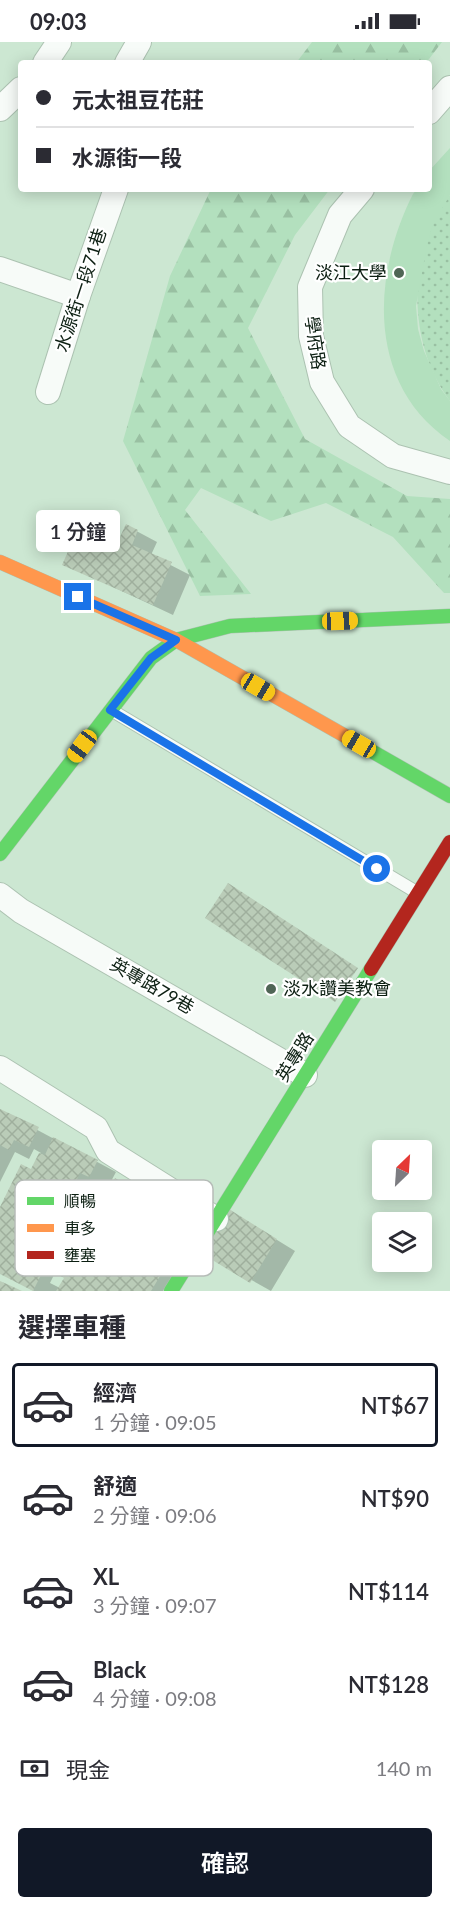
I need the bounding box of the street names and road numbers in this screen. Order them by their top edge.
street label: 水源街一段71巷 [50,225,110,354]
street label: 學府路 [301,315,331,371]
street label: 英專路79巷 [107,952,198,1018]
street label: 英專路 [271,1028,318,1085]

